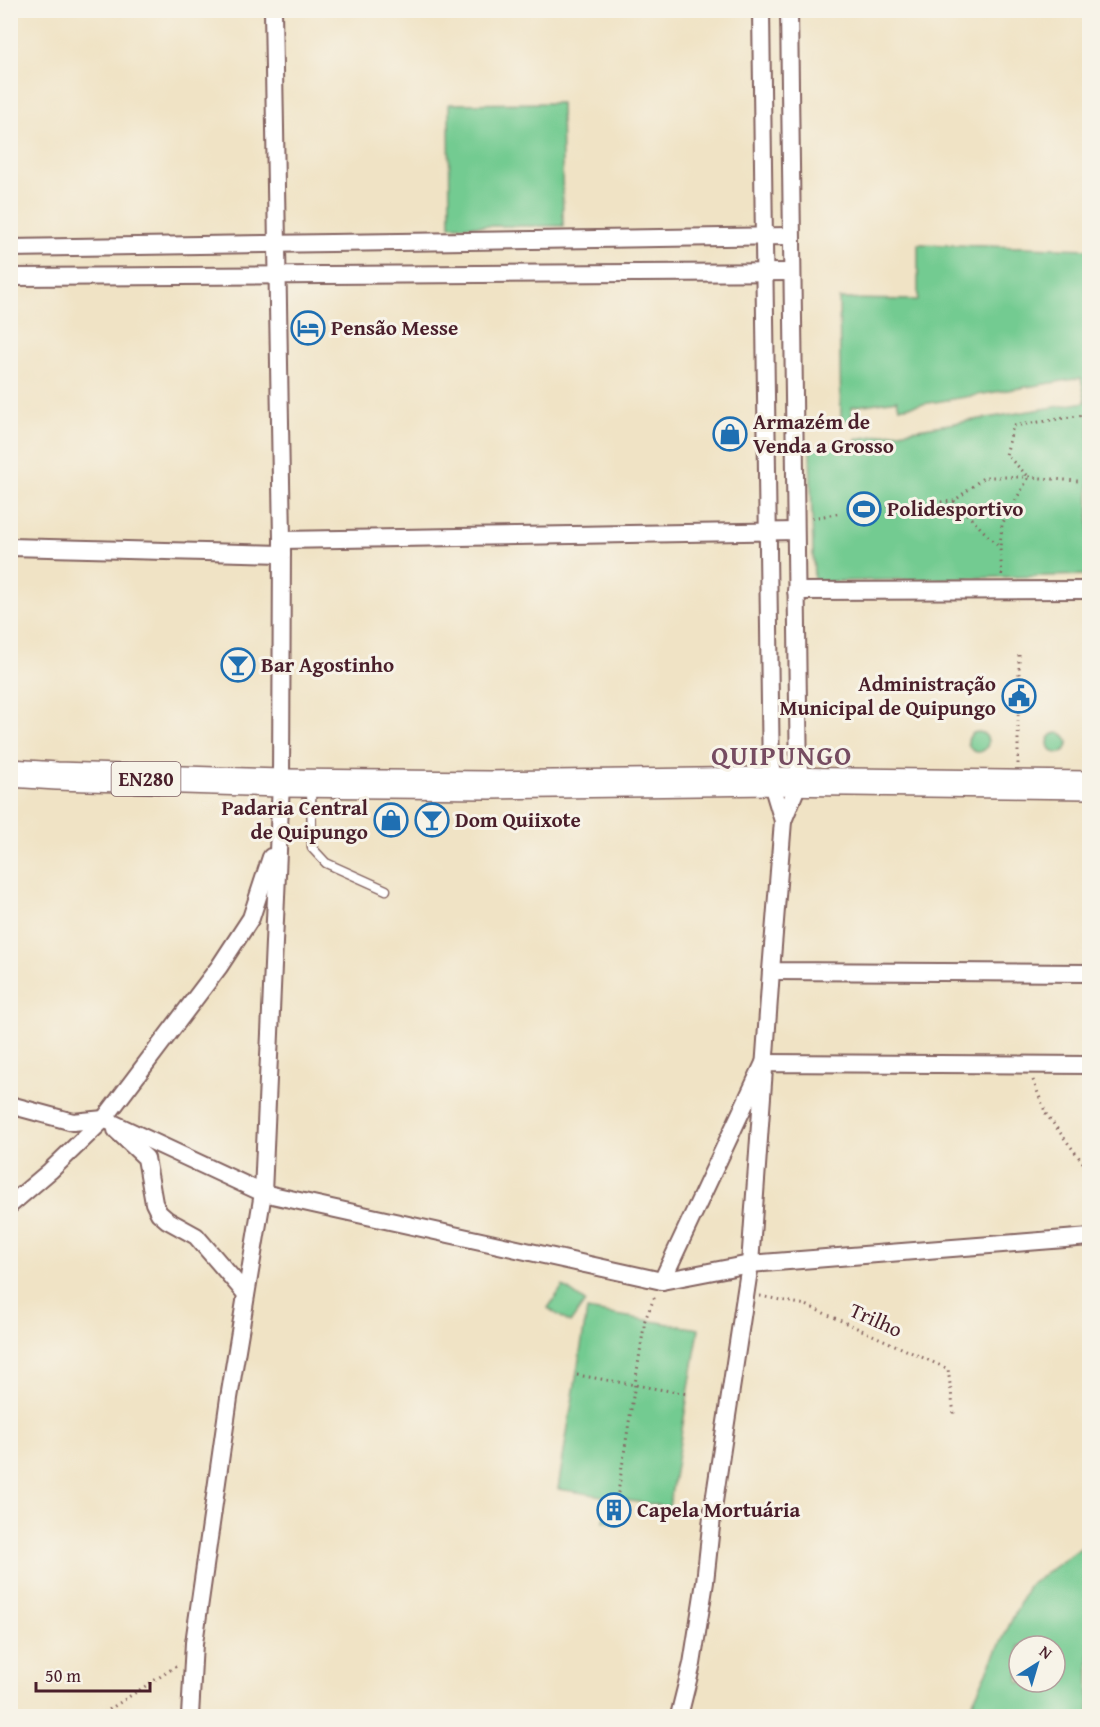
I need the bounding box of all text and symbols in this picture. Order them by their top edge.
hotel icon: Pensão Messe [290,310,326,346]
place label: Pensão Messe [331,312,458,343]
place label: Armazém de Venda a Grosso [753,406,894,461]
shop icon: Armazém de Venda a Grosso [712,416,748,452]
sports icon: Polidesportivo [846,491,882,527]
place label: Polidesportivo [887,493,1024,524]
bar icon: Bar Agostinho [220,647,256,683]
place label: Bar Agostinho [261,649,394,680]
place label: Administração Municipal de Quipungo [780,668,996,723]
public building icon: Administração Municipal de Quipungo [1001,678,1037,714]
district label: QUIPUNGO [711,735,853,775]
road number: EN280 [112,762,180,796]
place label: Padaria Central de Quipungo [221,792,368,847]
shop icon: Padaria Central de Quipungo [373,802,409,838]
bar icon: Dom Quiixote [414,802,450,838]
place label: Dom Quiixote [455,804,581,835]
street label: Trilho [845,1294,908,1345]
building icon: Capela Mortuária [596,1492,632,1528]
place label: Capela Mortuária [637,1494,801,1525]
north arrow [1007,1634,1067,1694]
text: N [1035,1639,1058,1665]
scale bar [36,1655,150,1693]
text: 50 m [45,1662,81,1689]

